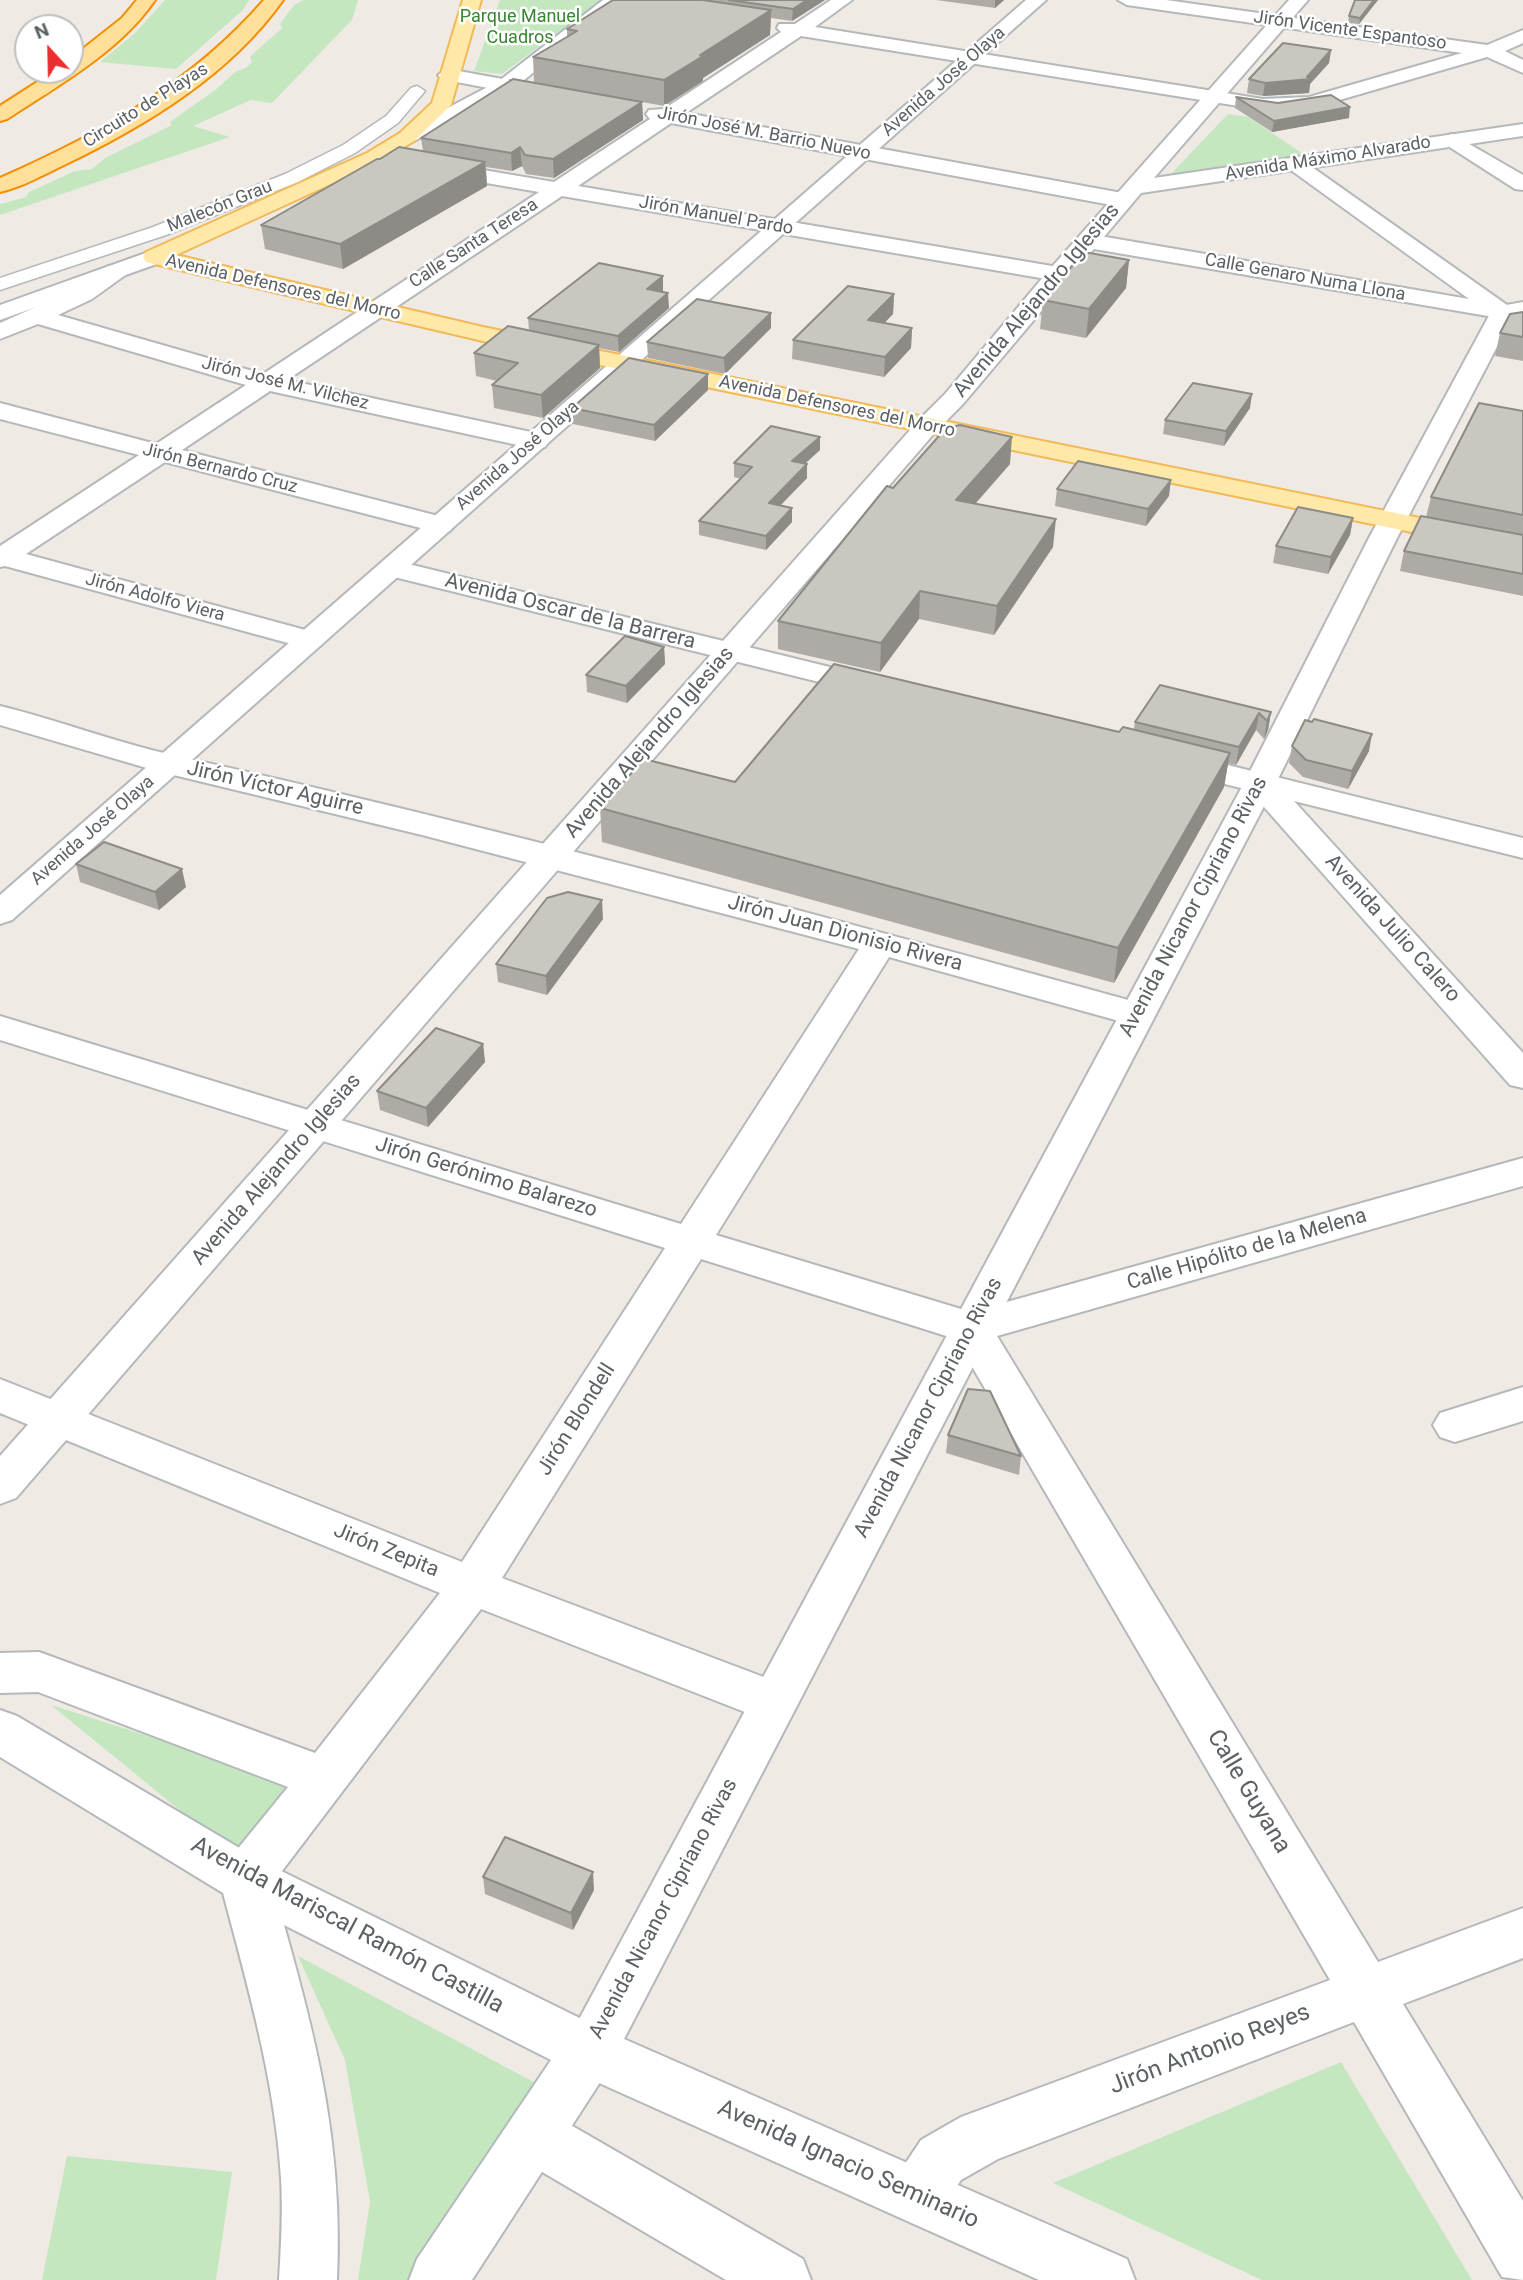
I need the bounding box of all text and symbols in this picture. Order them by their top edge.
park label: Parque Manuel Cuadros [460,6,580,48]
street label: Jirón Vicente Espantoso [1252,7,1448,55]
north arrow [14,14,84,84]
text: N [31,18,52,44]
street label: Avenida José Olaya [878,23,1010,141]
street label: Circuito de Playas [80,59,212,153]
street label: Jirón José M. Barrio Nuevo [656,103,872,165]
street label: Avenida Máximo Alvarado [1224,132,1432,186]
street label: Malecón Grau [164,176,276,238]
street label: Jirón Manuel Pardo [637,192,795,240]
street label: Calle Santa Teresa [406,194,542,294]
street label: Avenida Alejandro Iglesias [948,199,1126,403]
street label: Avenida Defensores del Morro [163,250,403,326]
street label: Calle Genaro Numa Llona [1203,250,1407,306]
street label: Jirón José M. Vilchez [199,353,371,415]
street label: Avenida Defensores del Morro [717,371,957,443]
street label: Avenida José Olaya [452,397,584,515]
street label: Jirón Bernardo Cruz [140,439,300,499]
street label: Jirón Adolfo Viera [83,569,227,627]
street label: Avenida Oscar de la Barrera [442,569,698,655]
street label: Avenida Alejandro Iglesias [560,642,740,844]
street label: Jirón Víctor Aguirre [184,756,366,822]
street label: Avenida José Olaya [27,772,159,890]
street label: Avenida Nicanor Cipriano Rivas [1115,773,1273,1041]
street label: Avenida Julio Calero [1319,850,1465,1008]
street label: Jirón Juan Dionisio Rivera [725,891,965,977]
street label: Avenida Alejandro Iglesias [187,1069,367,1271]
street label: Jirón Gerónimo Balarezo [372,1132,600,1224]
street label: Calle Hipólito de la Melena [1124,1204,1370,1296]
street label: Avenida Nicanor Cipriano Rivas [850,1274,1008,1542]
street label: Jirón Blondell [533,1359,621,1481]
street label: Jirón Zepita [330,1519,442,1583]
street label: Calle Guyana [1200,1725,1296,1859]
street label: Avenida Nicanor Cipriano Rivas [585,1775,743,2043]
street label: Avenida Mariscal Ramón Castilla [186,1831,508,2021]
street label: Jirón Antonio Reyes [1106,1998,1314,2102]
street label: Avenida Ignacio Seminario [713,2094,983,2236]

